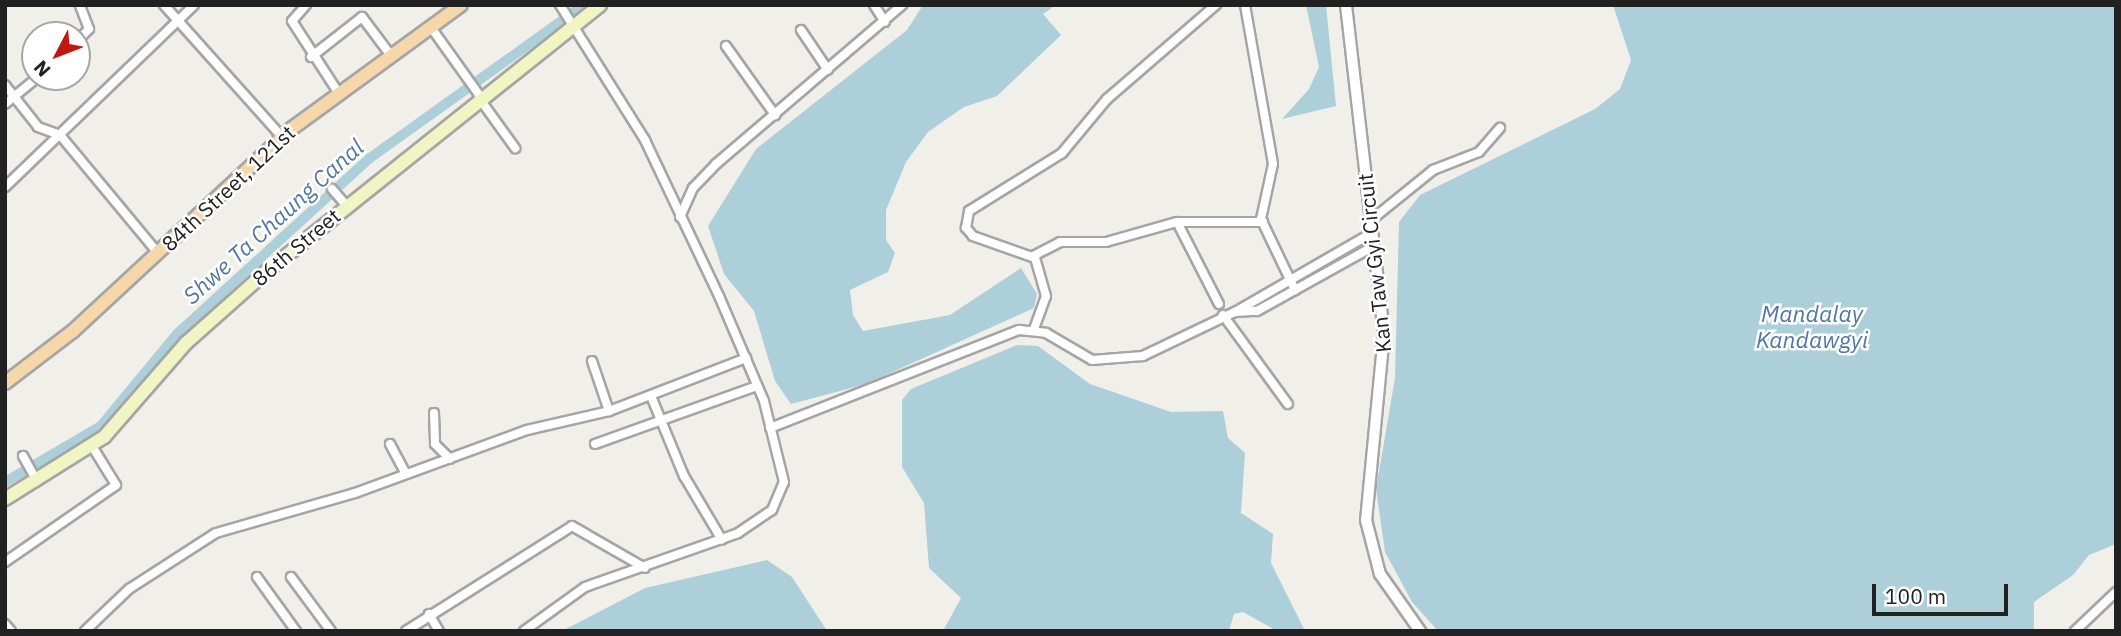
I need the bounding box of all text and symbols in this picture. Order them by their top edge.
north arrow [21,21,91,91]
text: N [28,56,55,82]
street label: 84th Street, 121st [156,120,300,256]
water label: Shwe Ta Chaung Canal [177,133,369,309]
street label: Kan Taw Gyi Circuit [1352,172,1396,354]
street label: 86th Street [247,203,345,291]
water label: Mandalay Kandawgyi [1756,299,1868,353]
scale bar [1876,570,2012,614]
text: 100 m [1885,582,1946,610]

